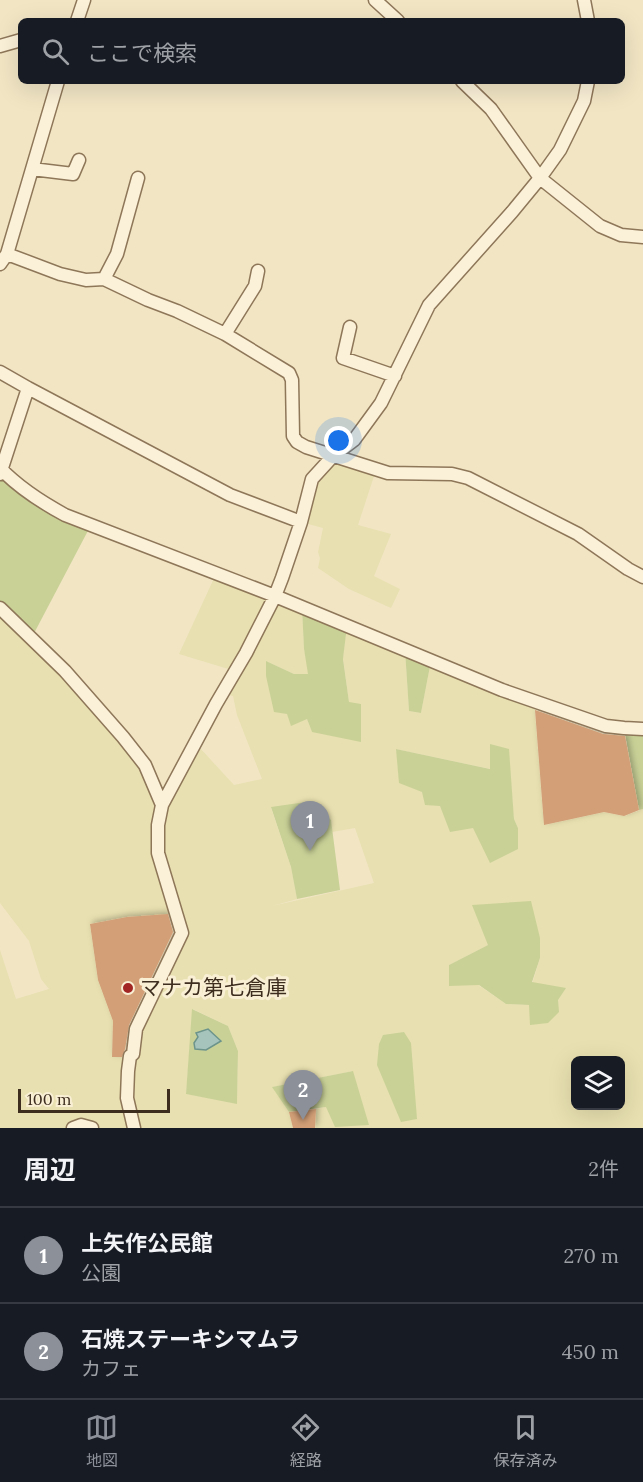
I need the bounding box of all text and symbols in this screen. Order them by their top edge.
search box [18,18,625,84]
icon: search [39,35,72,68]
text: ここで検索 [87,39,197,67]
your location [324,426,353,455]
pin: 1 [290,802,330,851]
place label: マナカ第七倉庫 [140,974,287,1001]
marker: マナカ第七倉庫 [121,981,135,995]
map controls [571,1056,625,1110]
button: layers [571,1056,625,1110]
pin: 2 [284,1070,322,1120]
scale bar [18,1086,170,1114]
text: 100 m [27,1089,71,1109]
text: 周辺 [24,1153,76,1186]
text: 2件 [588,1156,619,1181]
text: 上矢作公民館 [81,1229,213,1257]
text: 1 [39,1243,48,1268]
text: 270 m [563,1243,619,1268]
text: 公園 [81,1260,121,1285]
text: 石焼ステーキシマムラ [81,1325,300,1353]
text: 2 [38,1339,49,1364]
text: 450 m [562,1339,619,1364]
text: カフェ [81,1356,141,1381]
tab: 地図 [85,1411,118,1471]
tab: 経路 [289,1411,322,1471]
tab: 保存済み [493,1411,557,1471]

